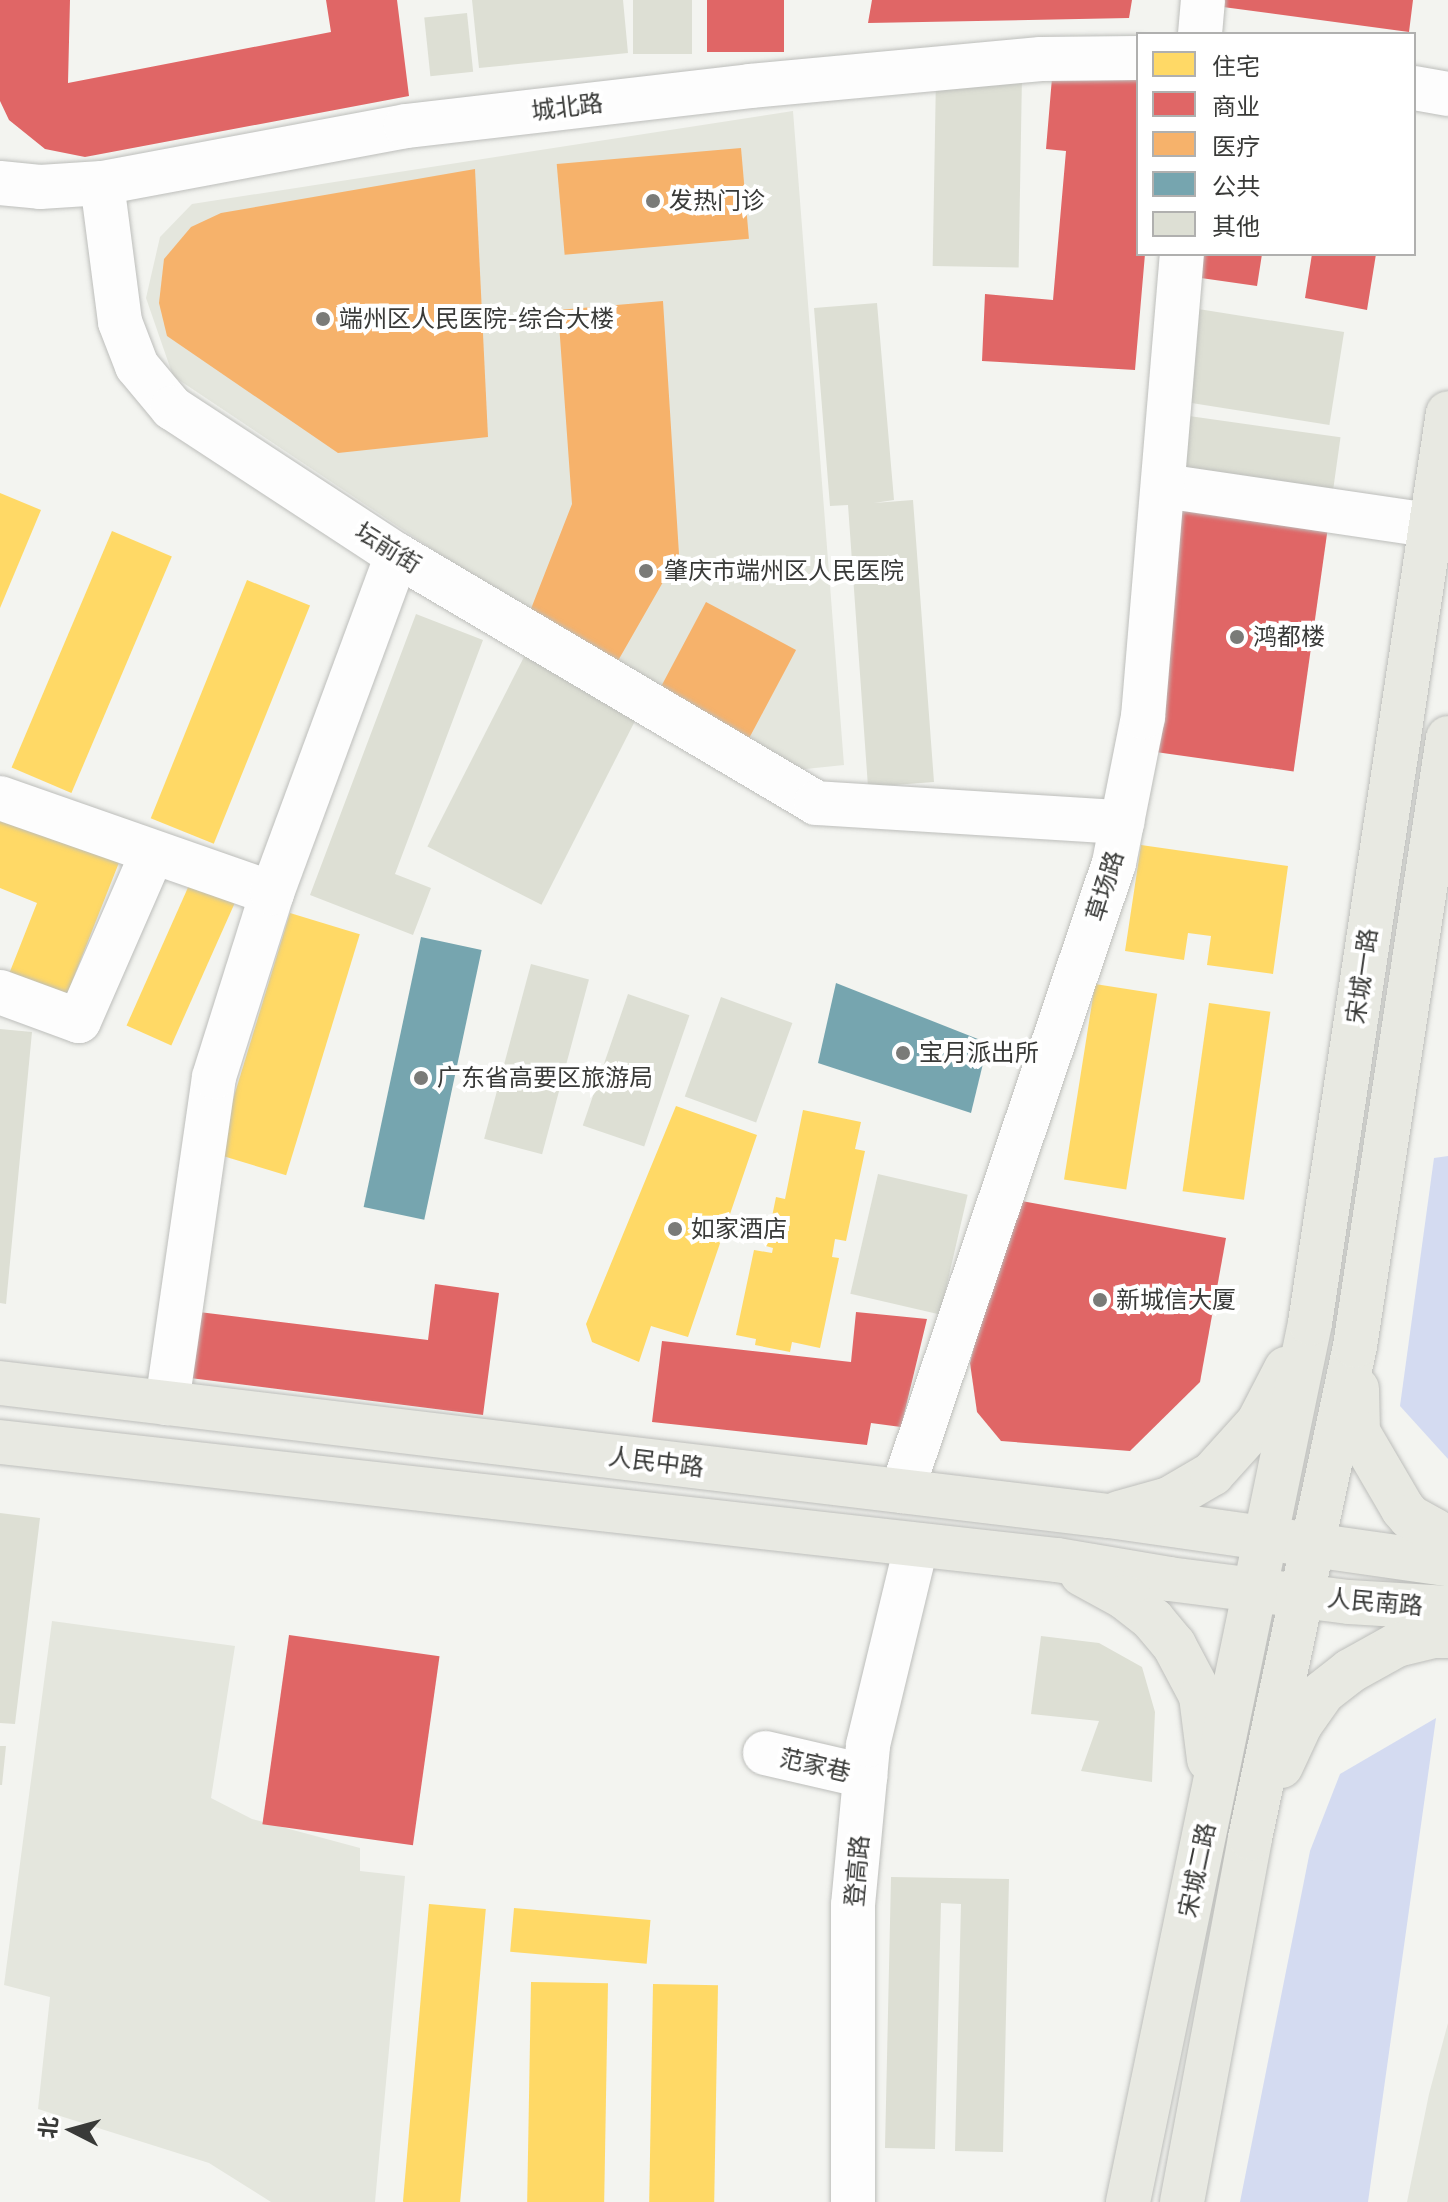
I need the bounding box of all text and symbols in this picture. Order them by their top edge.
legend [1136,32,1416,256]
text: 住宅 [1212,52,1260,81]
street label: 城北路 [530,88,604,126]
text: 商业 [1212,92,1260,121]
text: 医疗 [1212,132,1260,161]
text: 公共 [1212,172,1260,201]
place label: 发热门诊 [669,187,765,215]
marker: 发热门诊 [644,192,662,210]
text: 其他 [1212,212,1260,241]
place label: 端州区人民医院-综合大楼 [339,305,614,333]
marker: 端州区人民医院-综合大楼 [314,310,332,328]
street label: 坛前街 [350,517,426,579]
place label: 肇庆市端州区人民医院 [664,557,904,585]
marker: 肇庆市端州区人民医院 [635,560,657,582]
place label: 鸿都楼 [1253,623,1325,651]
marker: 鸿都楼 [1228,628,1246,646]
street label: 草场路 [1081,847,1129,925]
street label: 宋城一路 [1341,926,1383,1026]
place label: 宝月派出所 [919,1039,1039,1067]
marker: 宝月派出所 [894,1044,912,1062]
place label: 广东省高要区旅游局 [437,1064,653,1092]
marker: 广东省高要区旅游局 [412,1069,430,1087]
place label: 如家酒店 [691,1215,787,1243]
marker: 如家酒店 [666,1220,684,1238]
place label: 新城信大厦 [1116,1286,1236,1314]
marker: 新城信大厦 [1091,1291,1109,1309]
street label: 人民中路 [607,1442,705,1482]
street label: 人民南路 [1326,1583,1424,1621]
street label: 范家巷 [777,1743,853,1787]
street label: 宋城二路 [1173,1820,1221,1920]
street label: 登高路 [840,1834,874,1908]
north arrow [32,2090,112,2170]
text: 北 [34,2115,62,2140]

